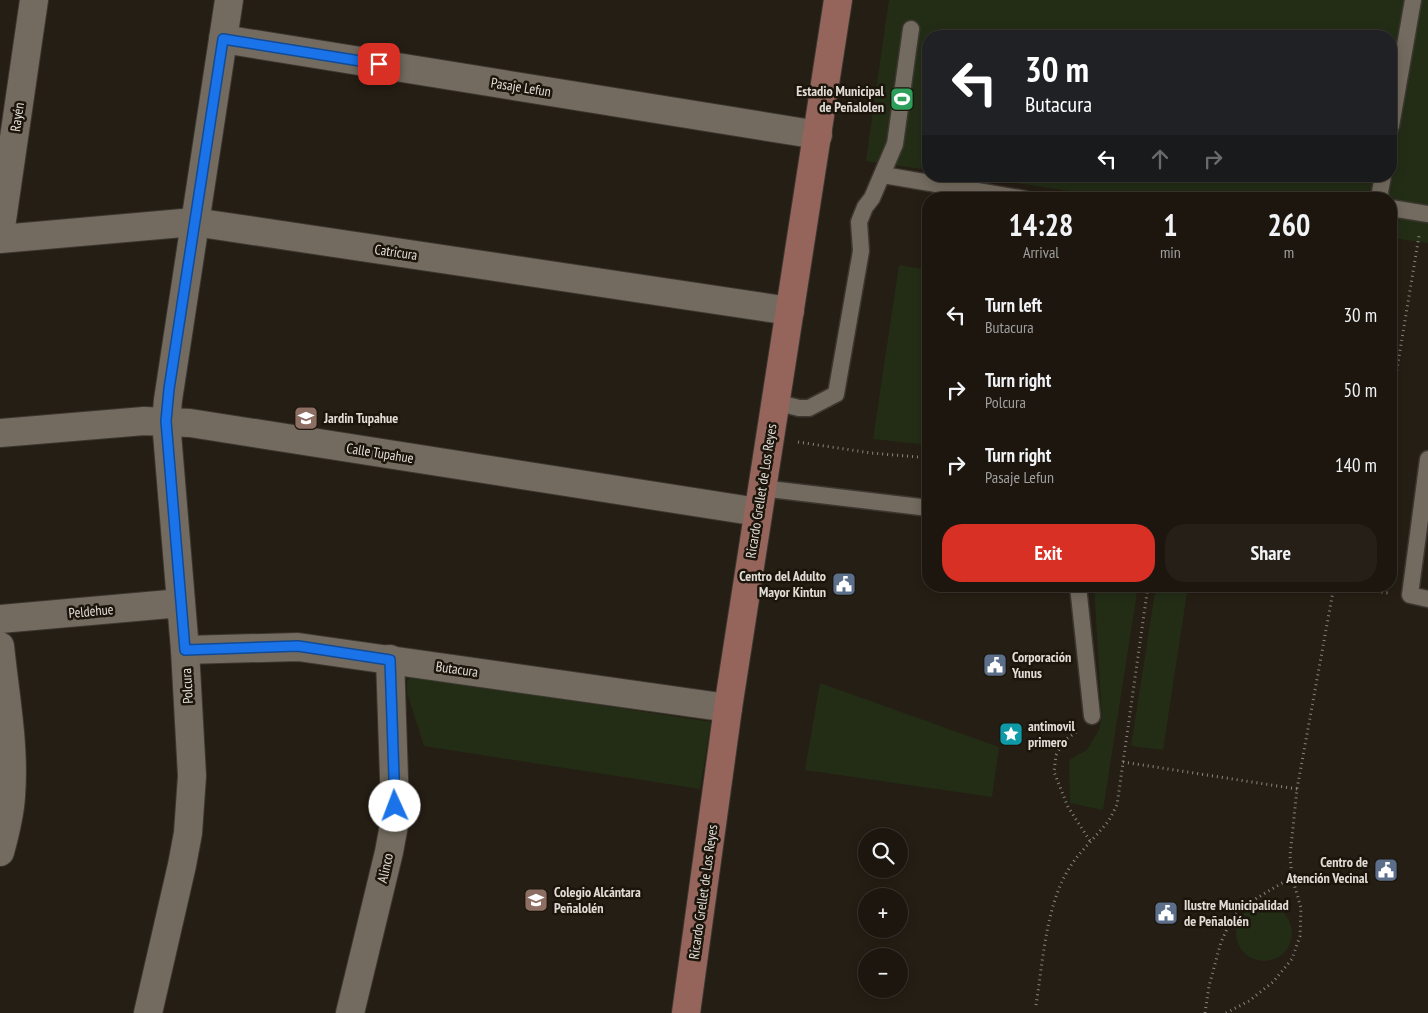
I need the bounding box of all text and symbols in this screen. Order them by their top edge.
pin [358,43,400,85]
text: 30 m [1025,46,1089,92]
icon: arrive [365,50,393,78]
icon: left [942,50,1007,115]
street label: Pasaje Lefun [490,73,552,101]
place label: Estadio Municipal de Peñalolen [796,82,885,116]
sports icon: Estadio Municipal de Peñalolen [889,86,915,112]
text: Butacura [1025,90,1092,118]
street label: Rayén [6,101,28,133]
icon: left [1093,145,1121,173]
icon: ahead [1146,145,1174,173]
icon: right [1199,145,1227,173]
text: 14:28 [1009,205,1073,244]
text: 1 [1163,205,1178,244]
text: 260 [1267,205,1310,244]
street label: Catricura [373,240,419,264]
text: Arrival [1023,242,1059,262]
text: min [1160,242,1181,262]
text: m [1284,242,1294,262]
text: Turn left [985,293,1042,317]
icon: left [942,301,970,329]
text: 30 m [1344,303,1377,327]
text: Butacura [985,317,1034,337]
text: Turn right [985,368,1051,392]
icon: right [942,376,970,404]
text: 50 m [1344,378,1377,402]
text: Polcura [985,392,1026,412]
school or university icon: Jardin Tupahue [293,405,319,431]
place label: Jardin Tupahue [323,409,398,427]
street label: Ricardo Grellet de Los Reyes [741,422,781,560]
street label: Calle Tupahue [345,439,415,467]
text: Turn right [985,443,1051,467]
icon: right [942,451,970,479]
text: 140 m [1335,453,1377,477]
text: Pasaje Lefun [985,467,1054,487]
button: Exit [942,524,1155,582]
button: Share [1165,524,1377,582]
place label: Centro del Adulto Mayor Kintun [739,567,826,601]
public building icon: Centro del Adulto Mayor Kintun [831,571,857,597]
street label: Peldehue [68,600,114,622]
place label: Corporación Yunus [1011,648,1071,682]
public building icon: Corporación Yunus [982,652,1008,678]
street label: Butacura [435,657,479,681]
street label: Polcura [177,668,197,704]
place label: antimovil primero [1028,717,1075,751]
place icon: antimovil primero [998,721,1024,747]
position arrow [368,779,420,831]
street label: Ricardo Grellet de Los Reyes [685,823,721,961]
map controls [858,828,908,998]
button: search [858,828,908,878]
street label: Alinco [373,851,397,885]
place label: Centro de Atención Vecinal [1285,853,1369,887]
public building icon: Centro de Atención Vecinal [1373,857,1399,883]
place label: Colegio Alcántara Peñalolén [554,883,641,917]
school or university icon: Colegio Alcántara Peñalolén [523,887,549,913]
button: + [858,888,908,938]
place label: Ilustre Municipalidad de Peñalolén [1184,896,1289,930]
public building icon: Ilustre Municipalidad de Peñalolén [1153,900,1179,926]
button: − [858,948,908,998]

